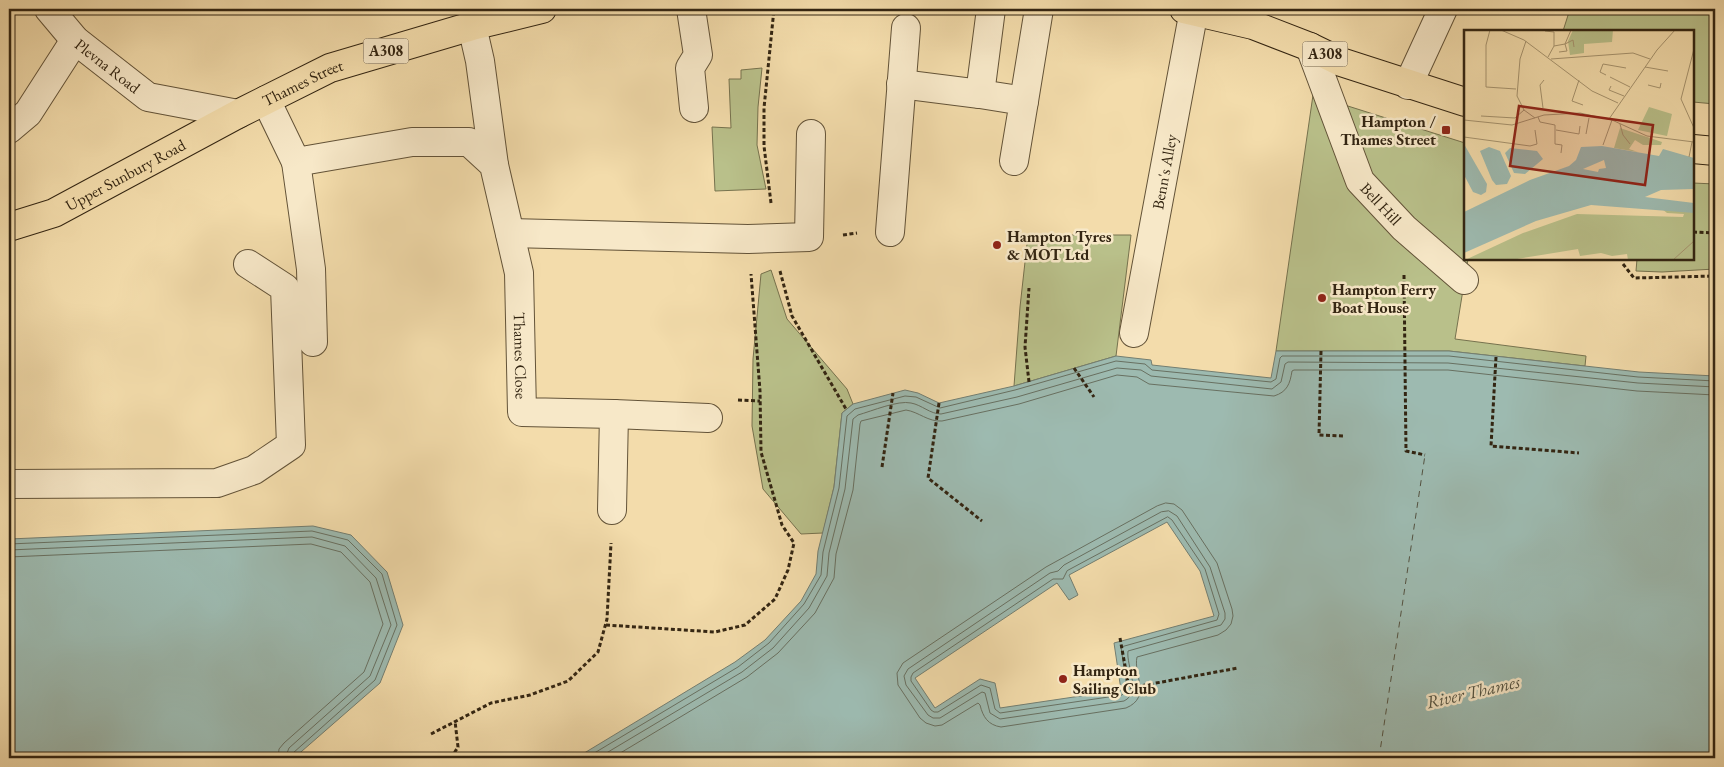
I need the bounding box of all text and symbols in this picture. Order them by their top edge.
inset map [1464,30,1694,260]
street label: Plevna Road [70,34,145,99]
road number: A308 [364,38,408,64]
road number: A308 [1302,42,1348,66]
street label: Thames Street [259,55,345,111]
place label: Hampton / Thames Street [1340,111,1436,150]
marker: Hampton / Thames Street [1440,124,1452,136]
street label: Benn's Alley [1147,132,1182,211]
street label: Upper Sunbury Road [62,134,190,216]
street label: Bell Hill [1356,178,1406,230]
place label: Hampton Tyres & MOT Ltd [1007,226,1112,265]
marker: Hampton Tyres & MOT Ltd [991,239,1003,251]
place label: Hampton Ferry Boat House [1332,279,1436,318]
marker: Hampton Ferry Boat House [1316,292,1328,304]
street label: Thames Close [509,312,532,399]
place label: Hampton Sailing Club [1073,660,1156,699]
water label: River Thames [1424,669,1523,713]
marker: Hampton Sailing Club [1057,673,1069,685]

